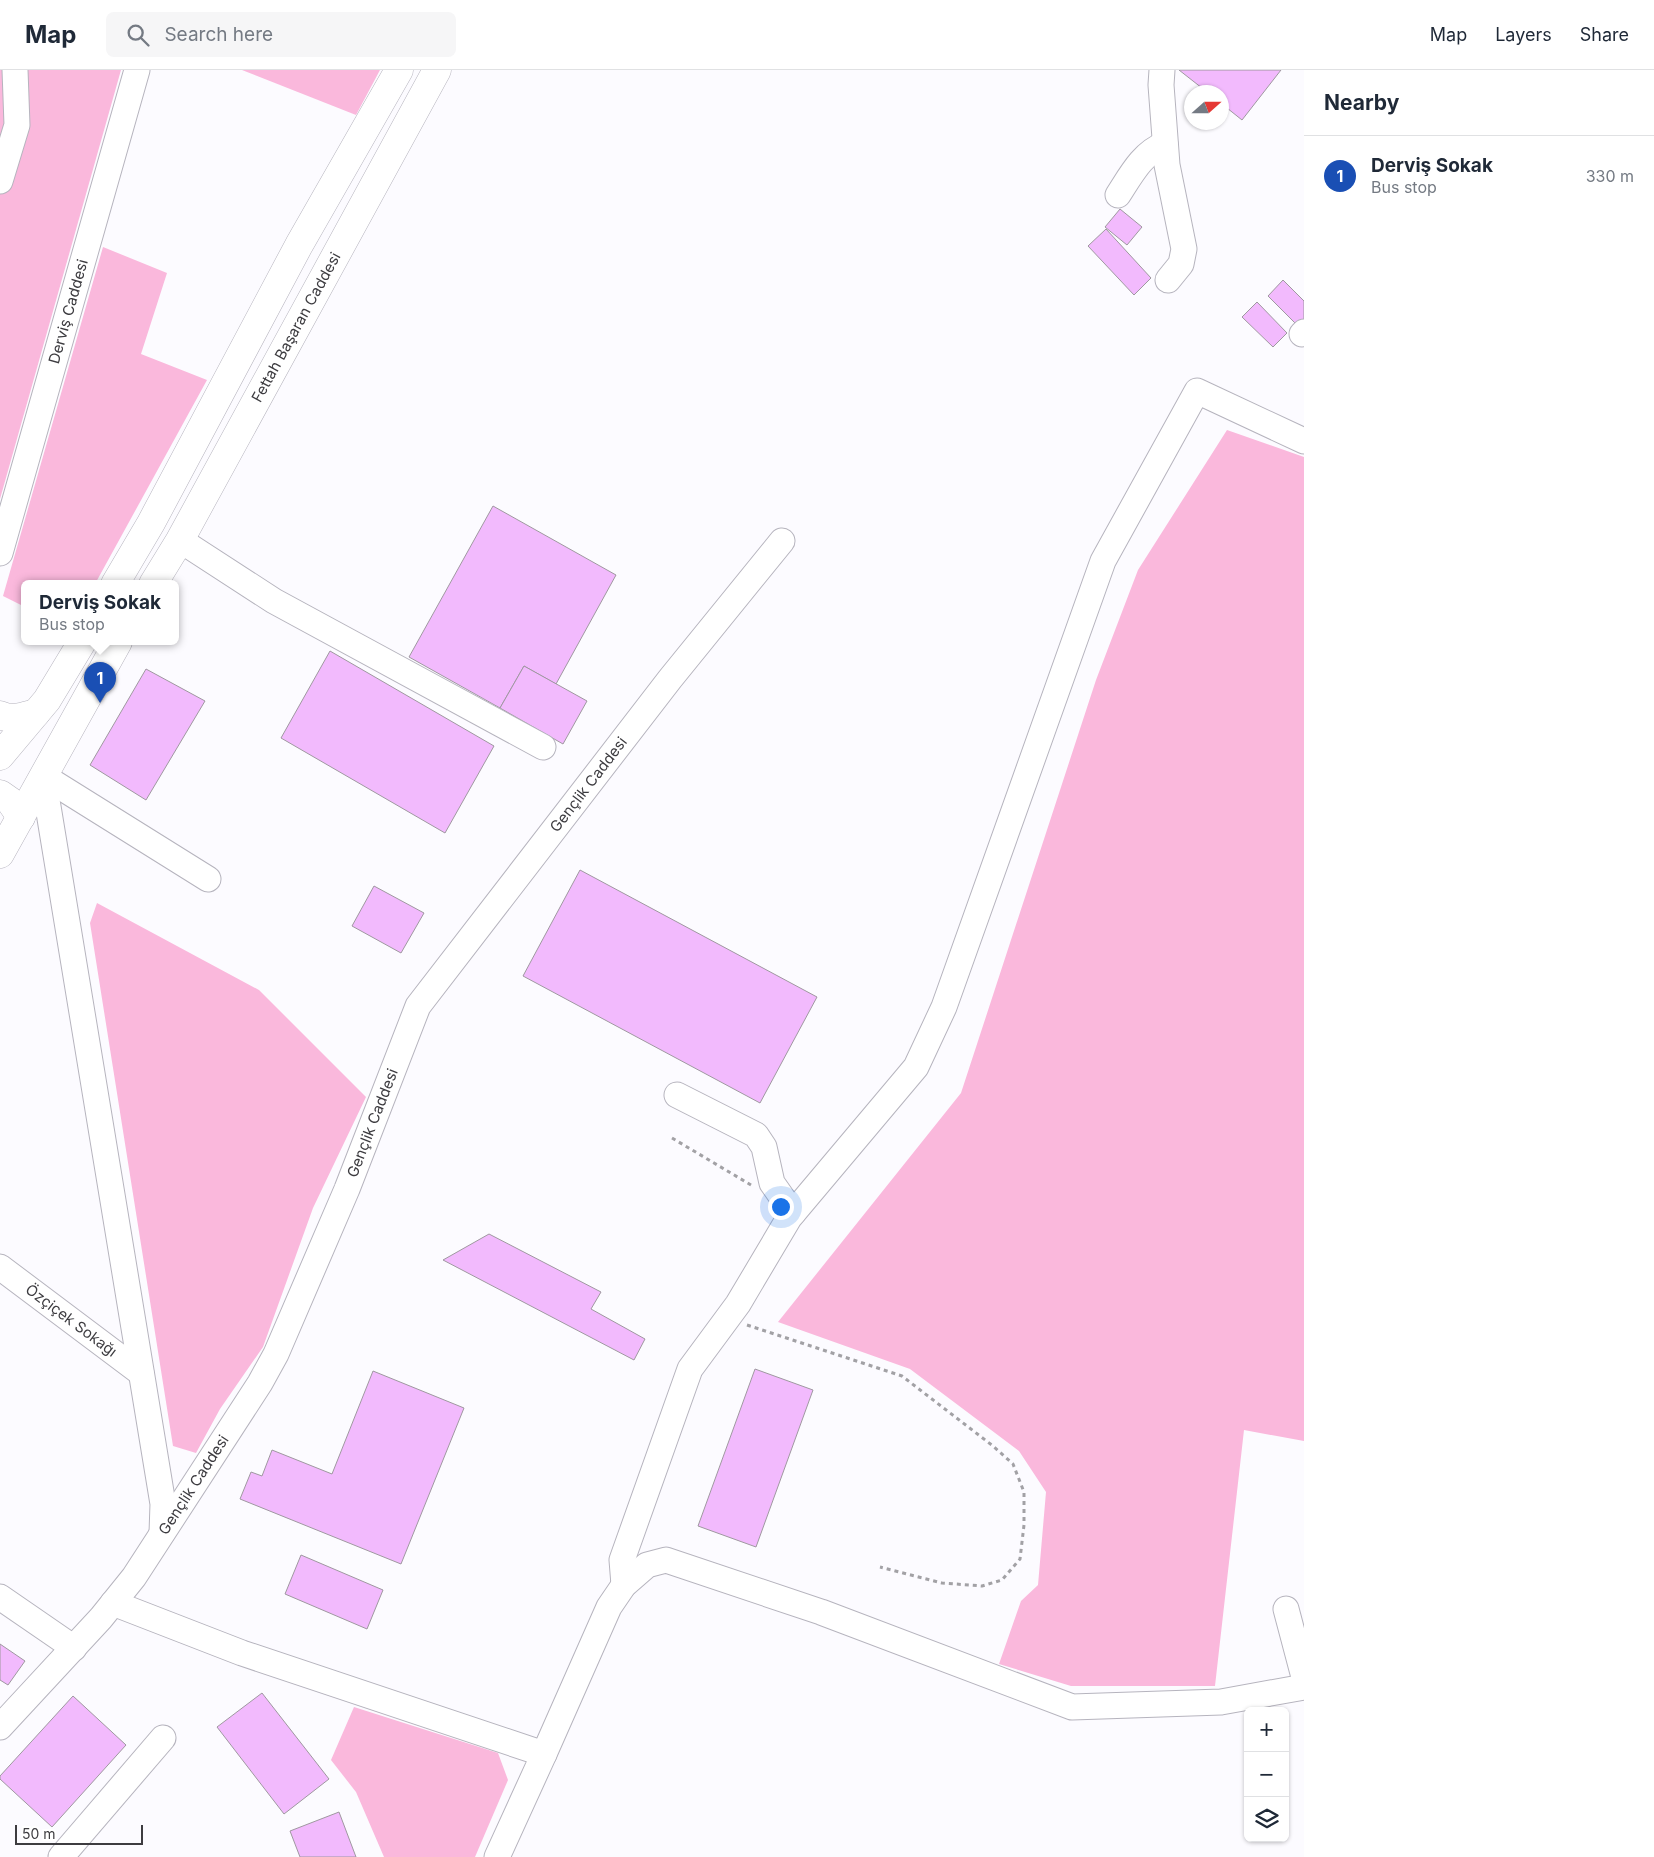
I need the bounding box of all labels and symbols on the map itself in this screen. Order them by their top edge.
north arrow [1184,85,1229,130]
street label: Fettah Başaran Caddesi [247,249,344,405]
street label: Derviş Caddesi [44,257,92,366]
pin: 1 [84,662,116,703]
street label: Gençlik Caddesi [545,733,631,836]
street label: Gençlik Caddesi [342,1066,402,1180]
your location [768,1194,794,1220]
street label: Özçiçek Sokağı [22,1280,121,1361]
street label: Gençlik Caddesi [154,1431,233,1538]
scale bar [15,1822,142,1845]

